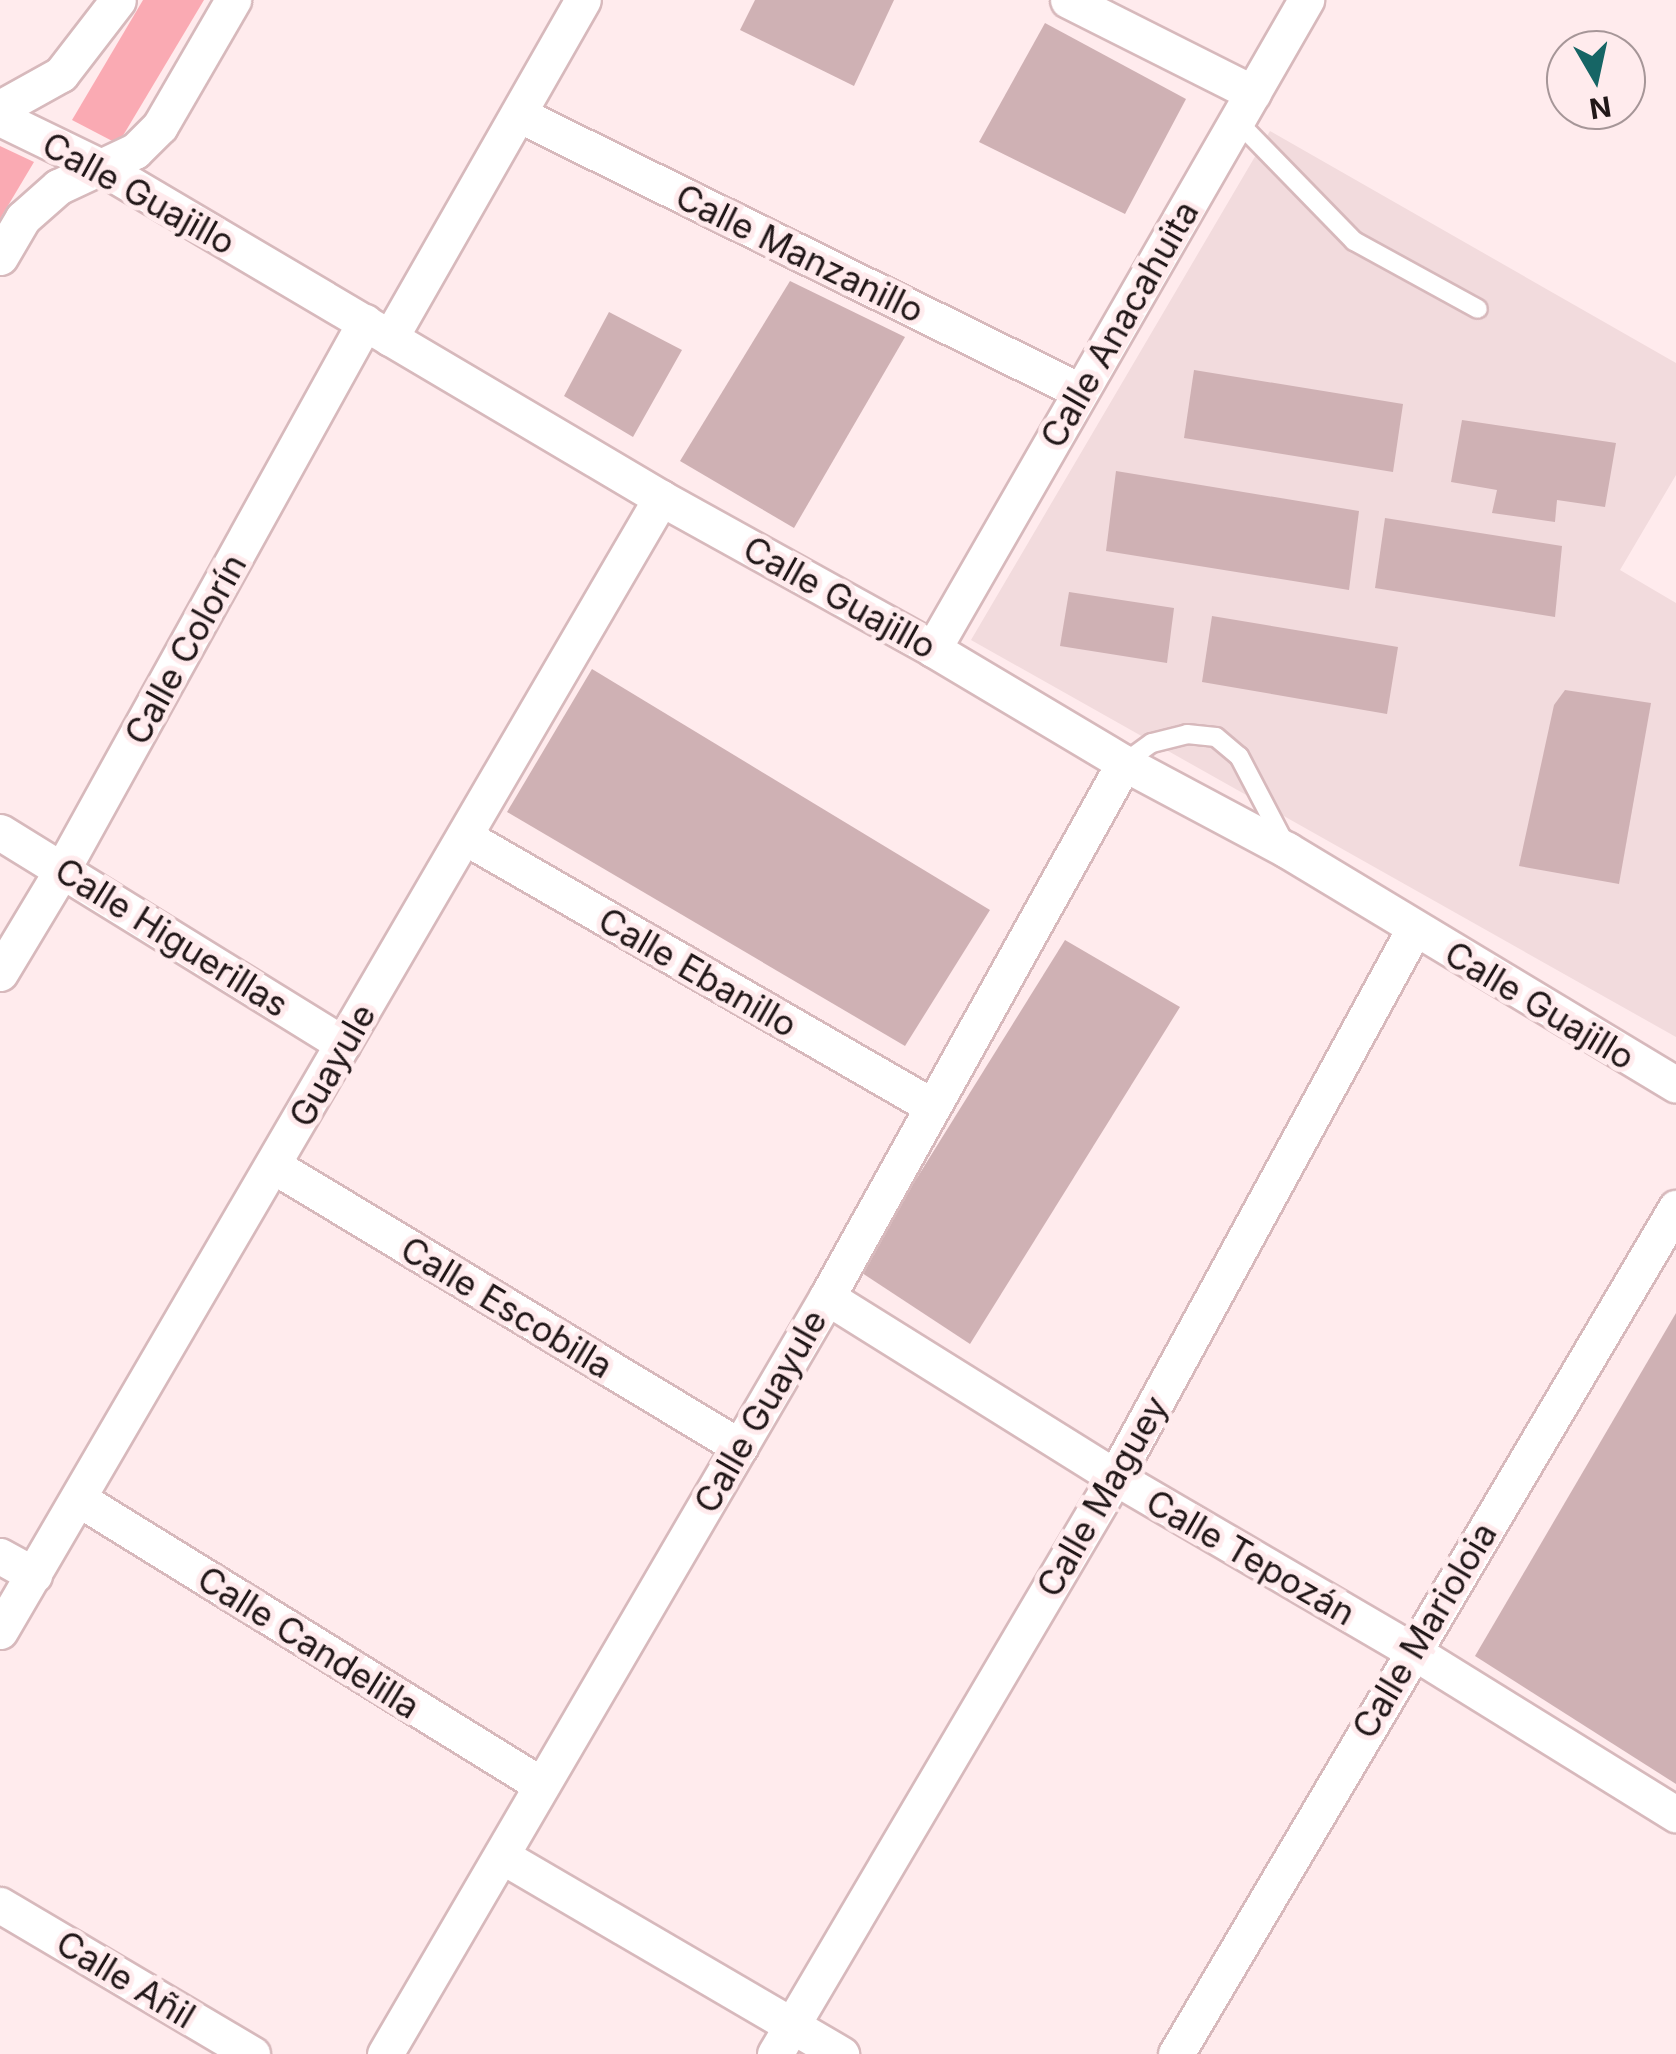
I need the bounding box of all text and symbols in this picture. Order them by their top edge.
north arrow [1546,30,1646,130]
text: N [1587,89,1614,126]
street label: Calle Guajillo [35,123,243,263]
street label: Calle Manzanillo [669,175,931,331]
street label: Calle Anacahuita [1031,193,1207,455]
street label: Calle Guajillo [736,527,944,667]
street label: Calle Colorín [115,546,255,752]
street label: Calle Higuerillas [48,849,296,1025]
street label: Calle Ebanillo [591,898,805,1046]
street label: Calle Guajillo [1438,932,1642,1078]
street label: Guayule [280,996,384,1134]
street label: Calle Escobilla [394,1227,620,1387]
street label: Calle Guayule [685,1302,835,1520]
street label: Calle Maguey [1028,1388,1176,1604]
street label: Calle Tepozán [1139,1480,1363,1634]
street label: Calle Marioloia [1343,1514,1505,1746]
street label: Calle Candelilla [190,1557,428,1727]
street label: Calle Añil [49,1921,203,2037]

